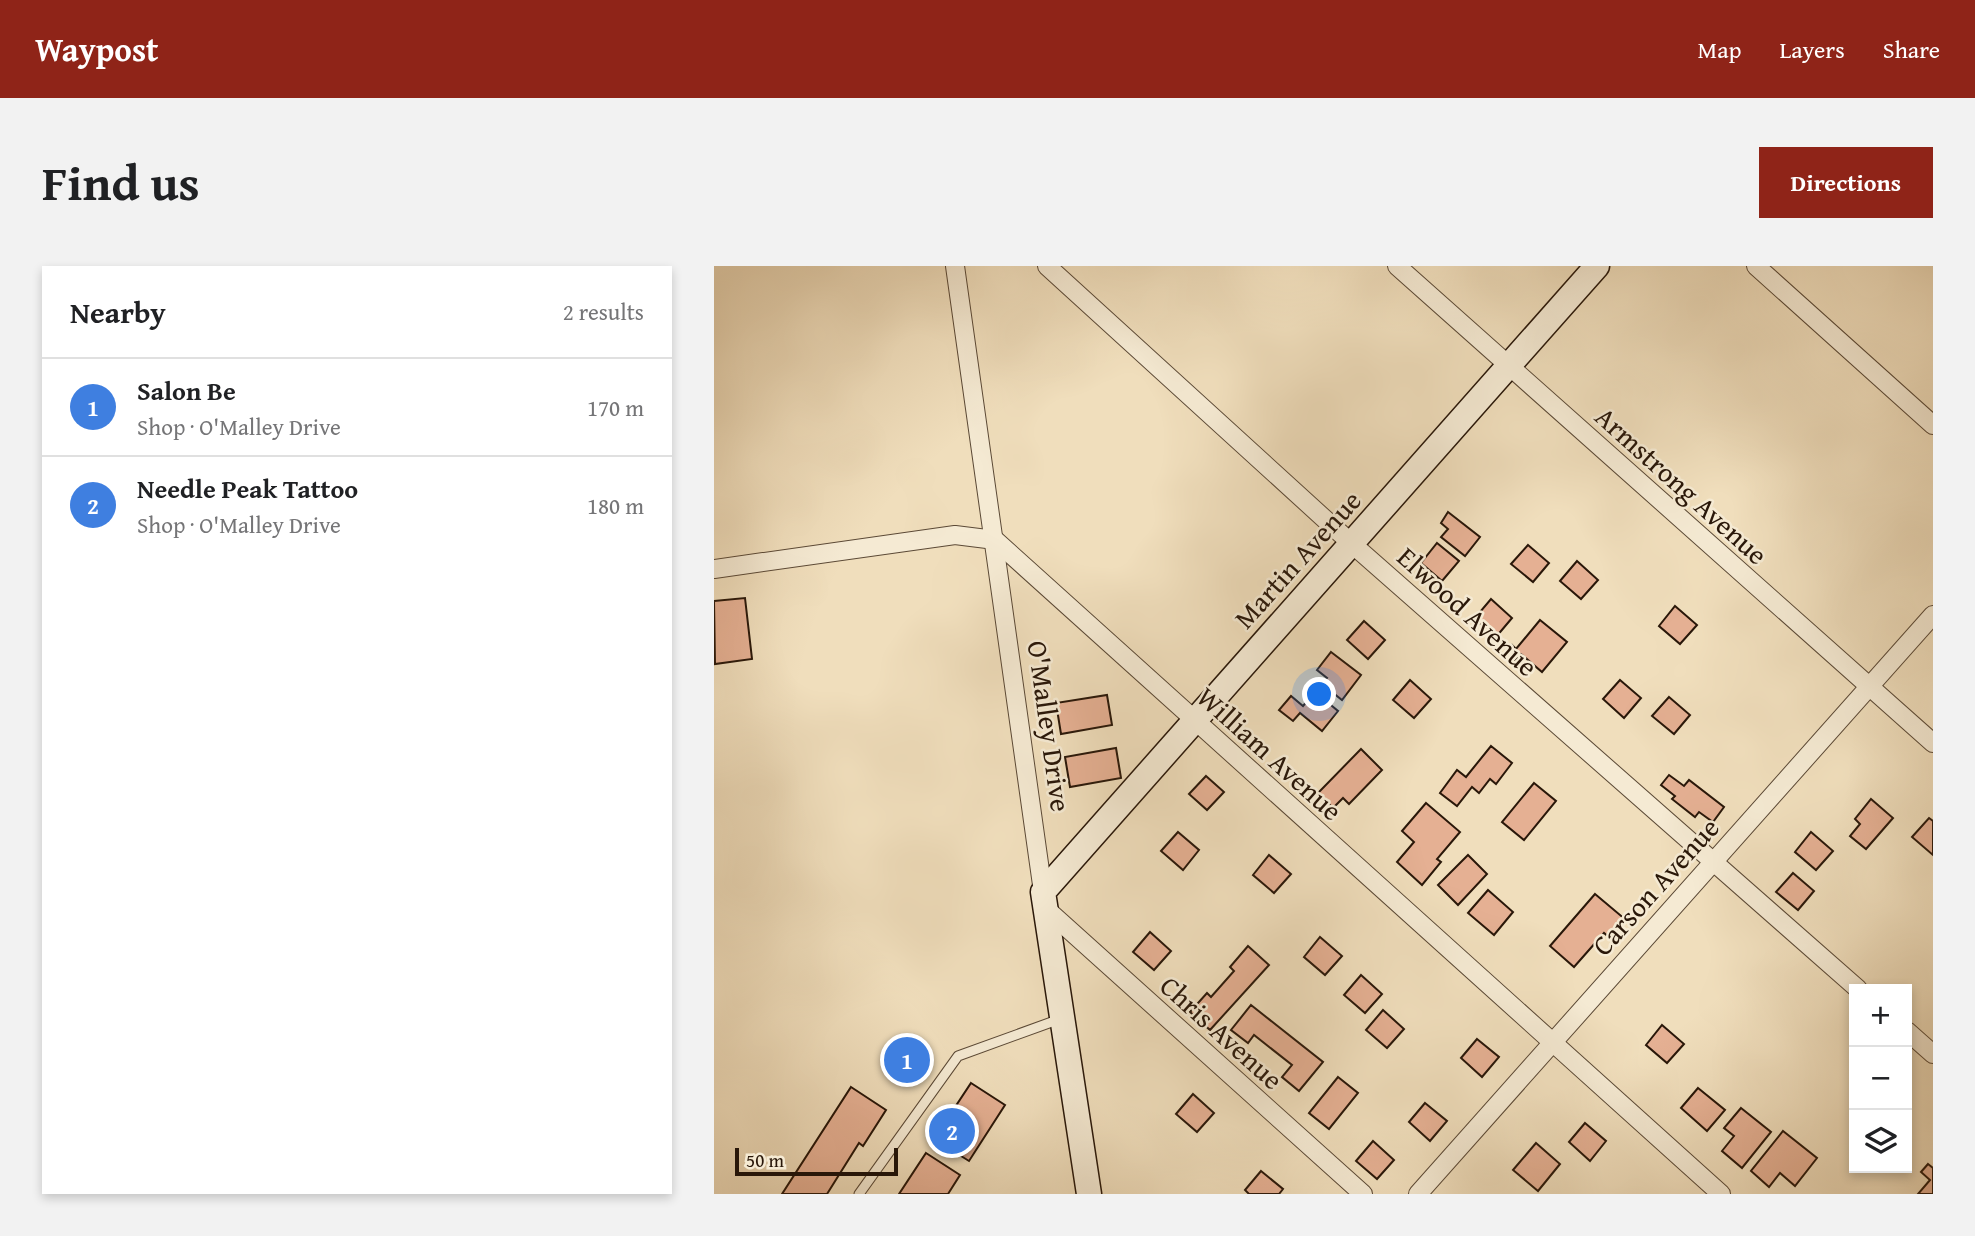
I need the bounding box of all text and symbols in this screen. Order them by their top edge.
text: Waypost [35,25,159,73]
text: Map [1698,32,1741,67]
text: Layers [1779,32,1845,67]
text: Share [1883,32,1940,67]
text: Find us [42,146,200,218]
button: Directions [1759,147,1933,218]
text: Nearby [70,290,166,334]
text: 2 results [563,295,644,328]
text: Salon Be [137,371,236,410]
text: 1 [87,391,99,424]
text: 170 m [587,391,644,424]
street label: Armstrong Avenue [1587,396,1777,574]
text: Shop · O'Malley Drive [137,410,341,443]
text: Needle Peak Tattoo [137,469,358,508]
street label: Martin Avenue [1224,481,1370,637]
text: 2 [87,489,99,522]
text: 180 m [587,489,644,522]
text: Shop · O'Malley Drive [137,508,341,541]
street label: Elwood Avenue [1388,536,1548,686]
street label: O'Malley Drive [1018,638,1082,814]
street label: William Avenue [1188,676,1352,830]
your location [1302,677,1336,711]
street label: Carson Avenue [1582,808,1728,964]
street label: Chris Avenue [1151,965,1293,1099]
map controls [1849,984,1912,1173]
button: + [1849,984,1912,1047]
pin: 1 [884,1034,930,1086]
button: − [1849,1047,1912,1110]
pin: 2 [929,1105,975,1157]
button: layers [1849,1110,1912,1173]
scale bar [735,1145,898,1177]
text: 50 m [746,1146,784,1174]

